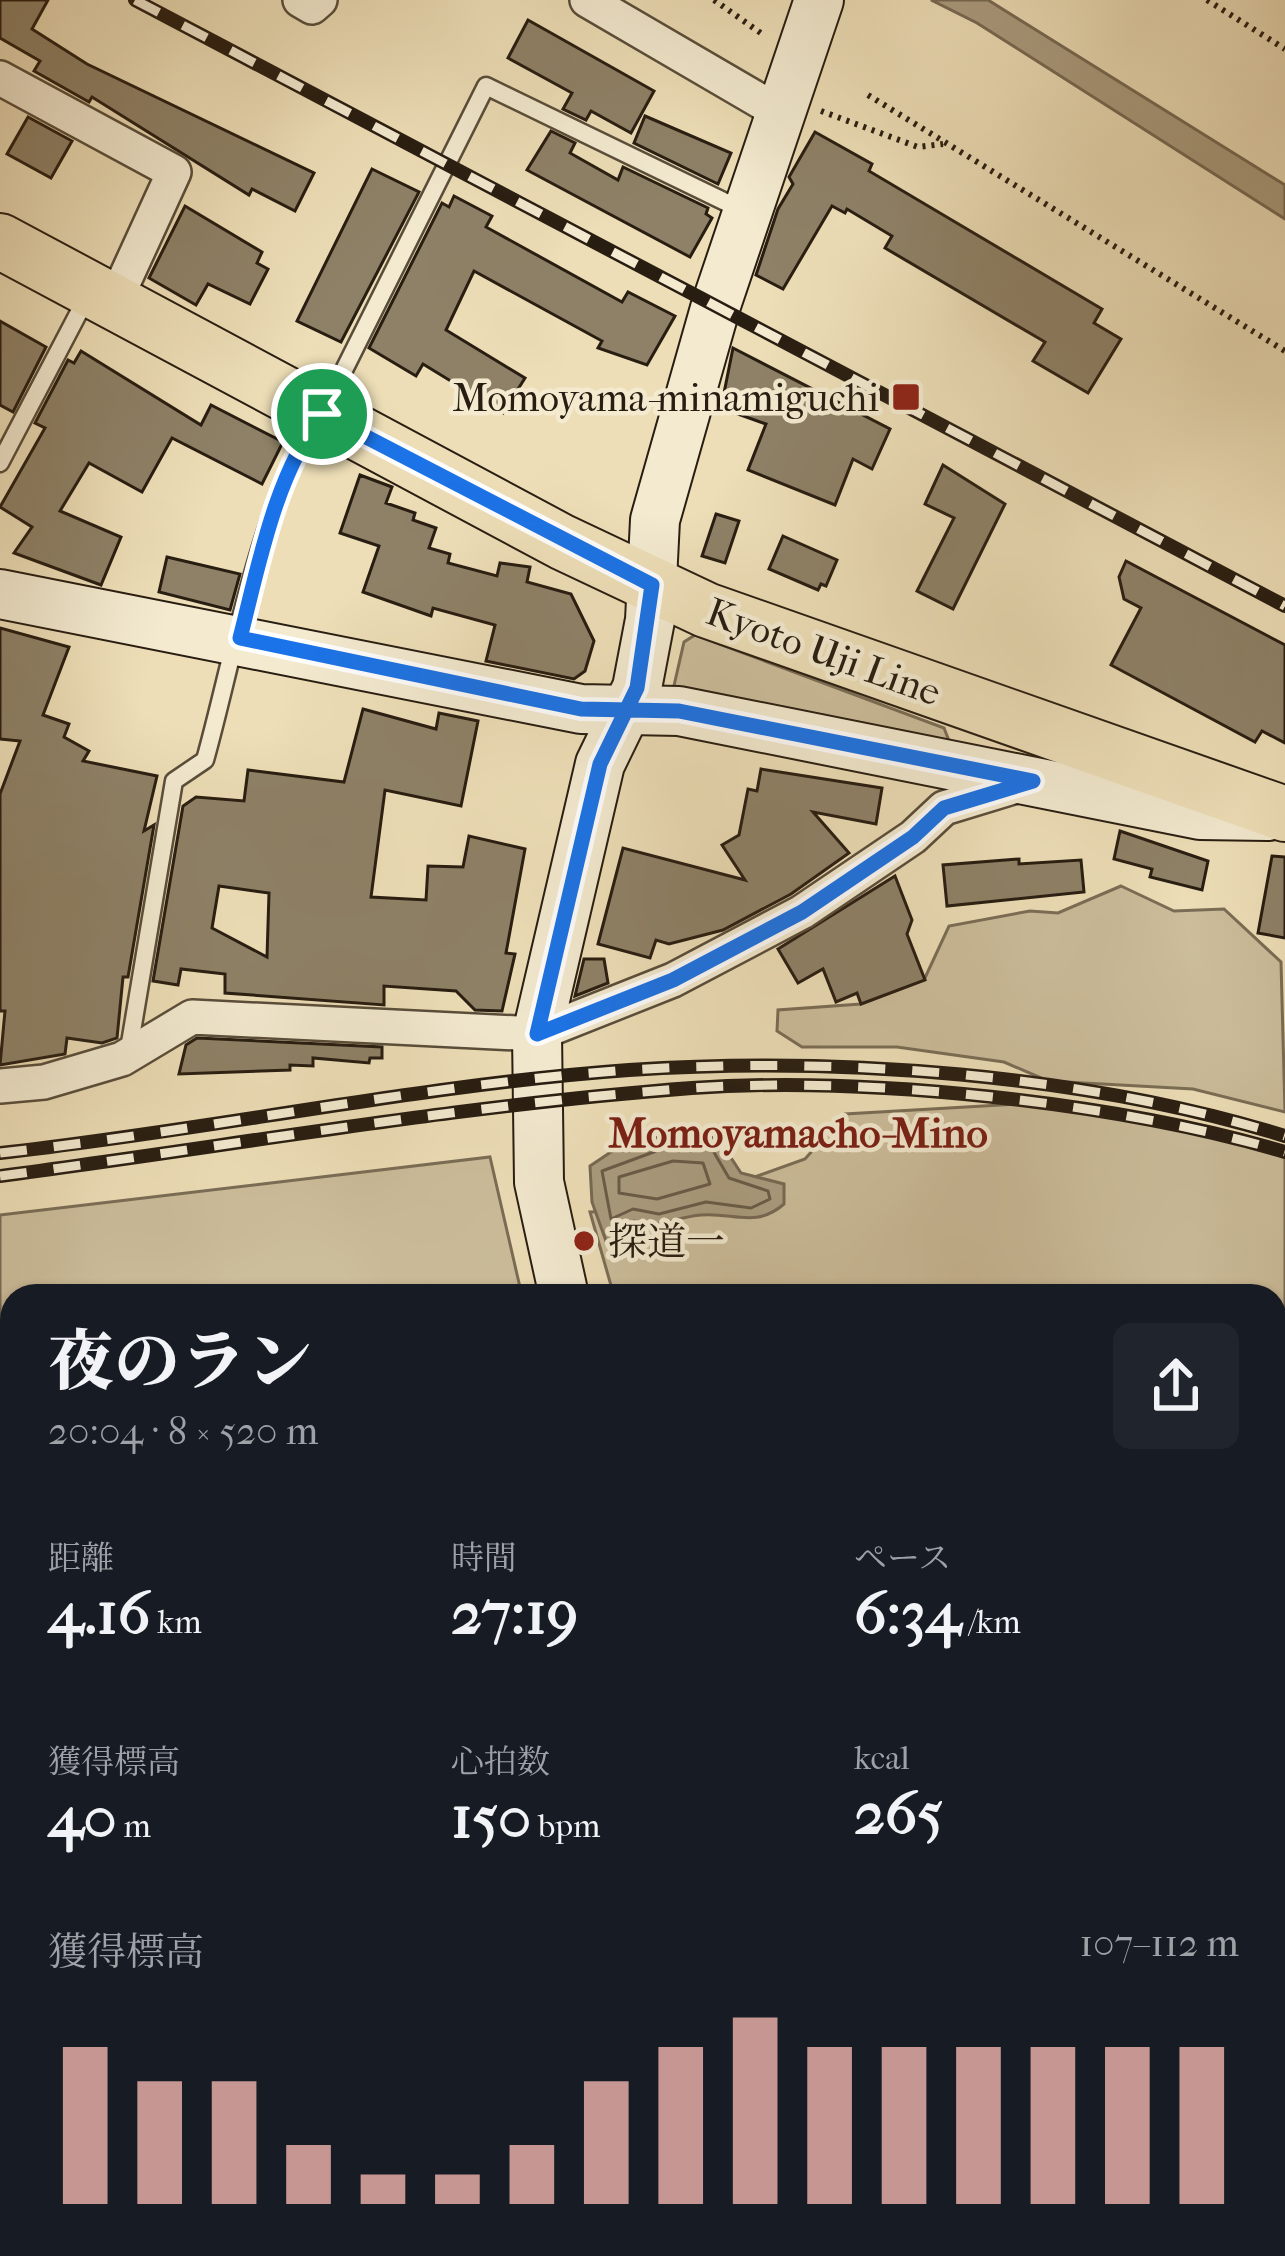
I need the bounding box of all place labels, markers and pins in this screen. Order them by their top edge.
pin [271,363,373,465]
place label: Momoyama-minamiguchi [452,375,879,421]
marker: Momoyama-minamiguchi [890,381,922,413]
place label: 探道一 [608,1219,725,1265]
marker: 探道一 [571,1228,597,1254]

